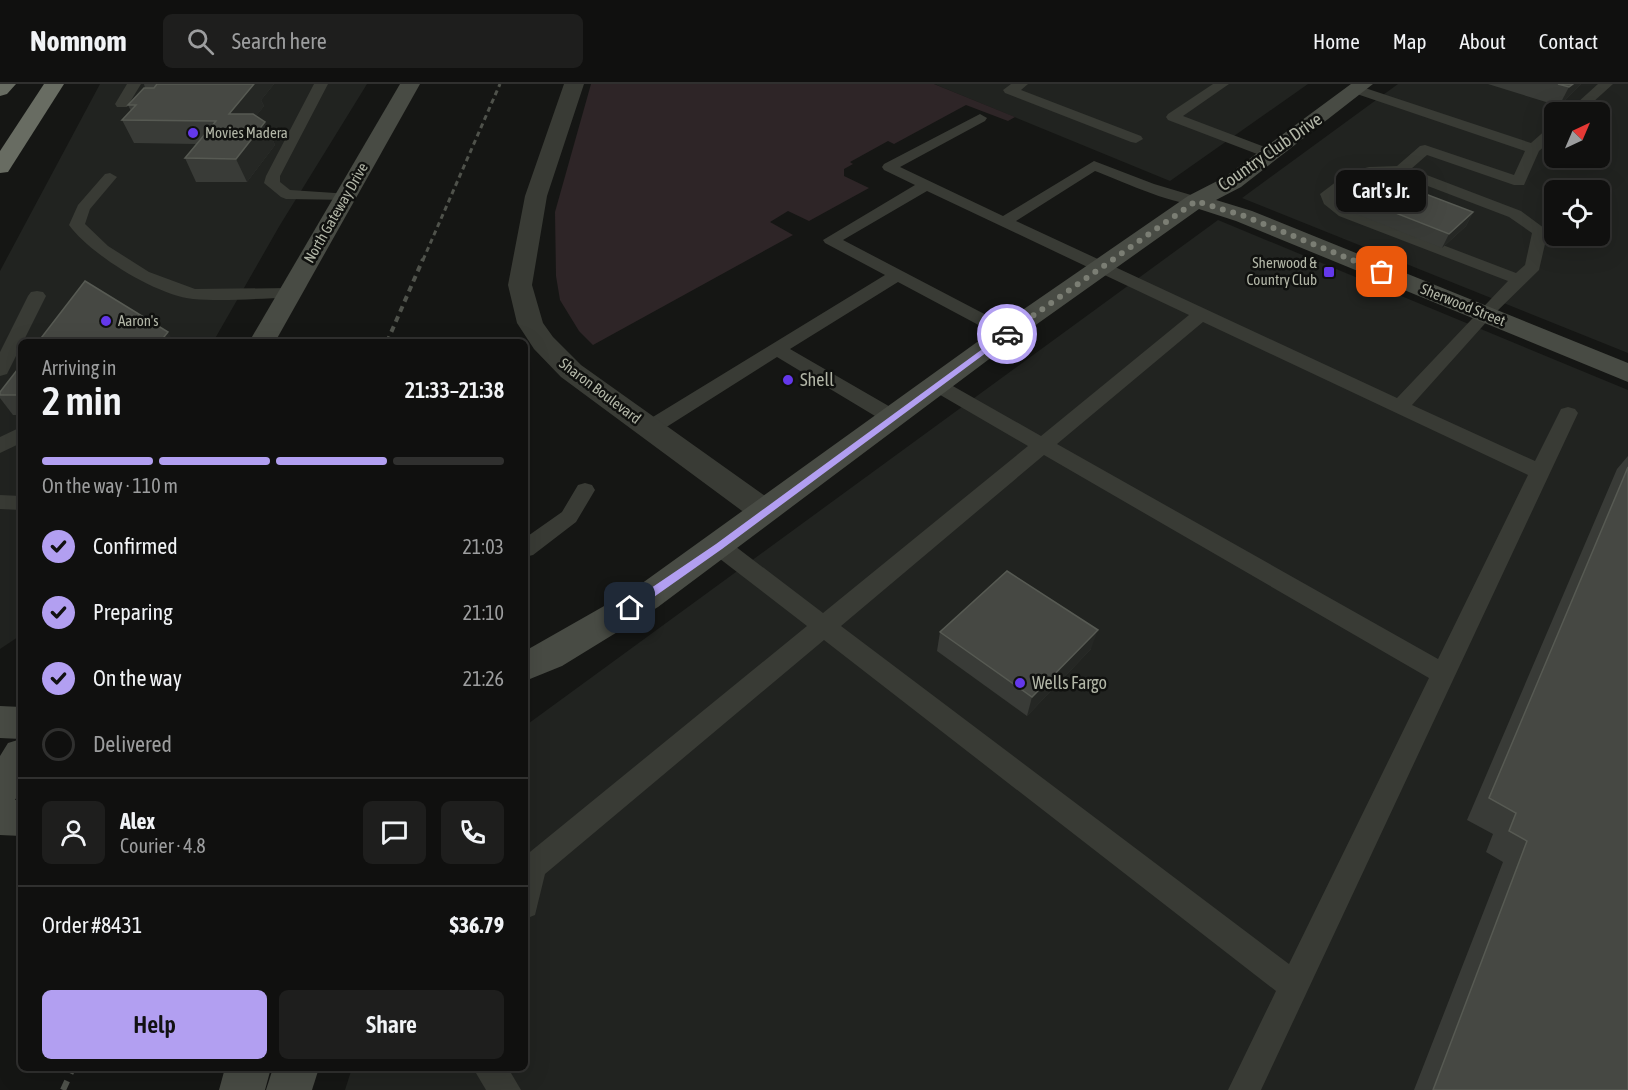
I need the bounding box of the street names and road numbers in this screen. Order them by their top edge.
street label: Country Club Drive [1214,108,1326,195]
street label: North Gateway Drive [300,160,371,266]
street label: Sherwood Street [1418,280,1508,329]
street label: Sharon Boulevard [556,354,644,427]

